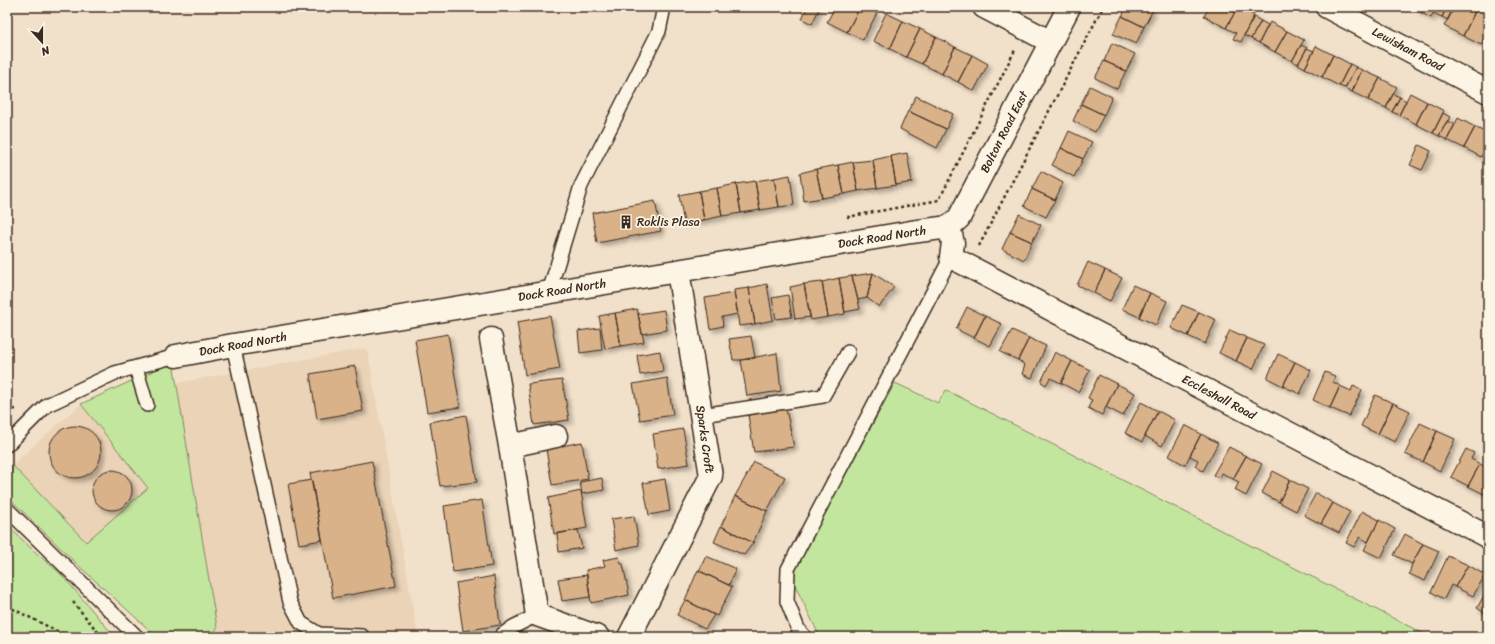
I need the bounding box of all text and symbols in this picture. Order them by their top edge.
street label: Lewisham Road [1368,21,1449,78]
north arrow [22,22,62,62]
text: N [38,40,53,61]
street label: Bolton Road East [974,86,1035,177]
place label: Roklis Plasa [637,211,700,233]
building icon: Roklis Plasa [618,214,634,230]
street label: Dock Road North [837,219,927,255]
street label: Dock Road North [517,272,607,308]
street label: Dock Road North [197,325,289,363]
street label: Eccleshall Road [1178,368,1261,426]
street label: Sparks Croft [689,404,721,475]

